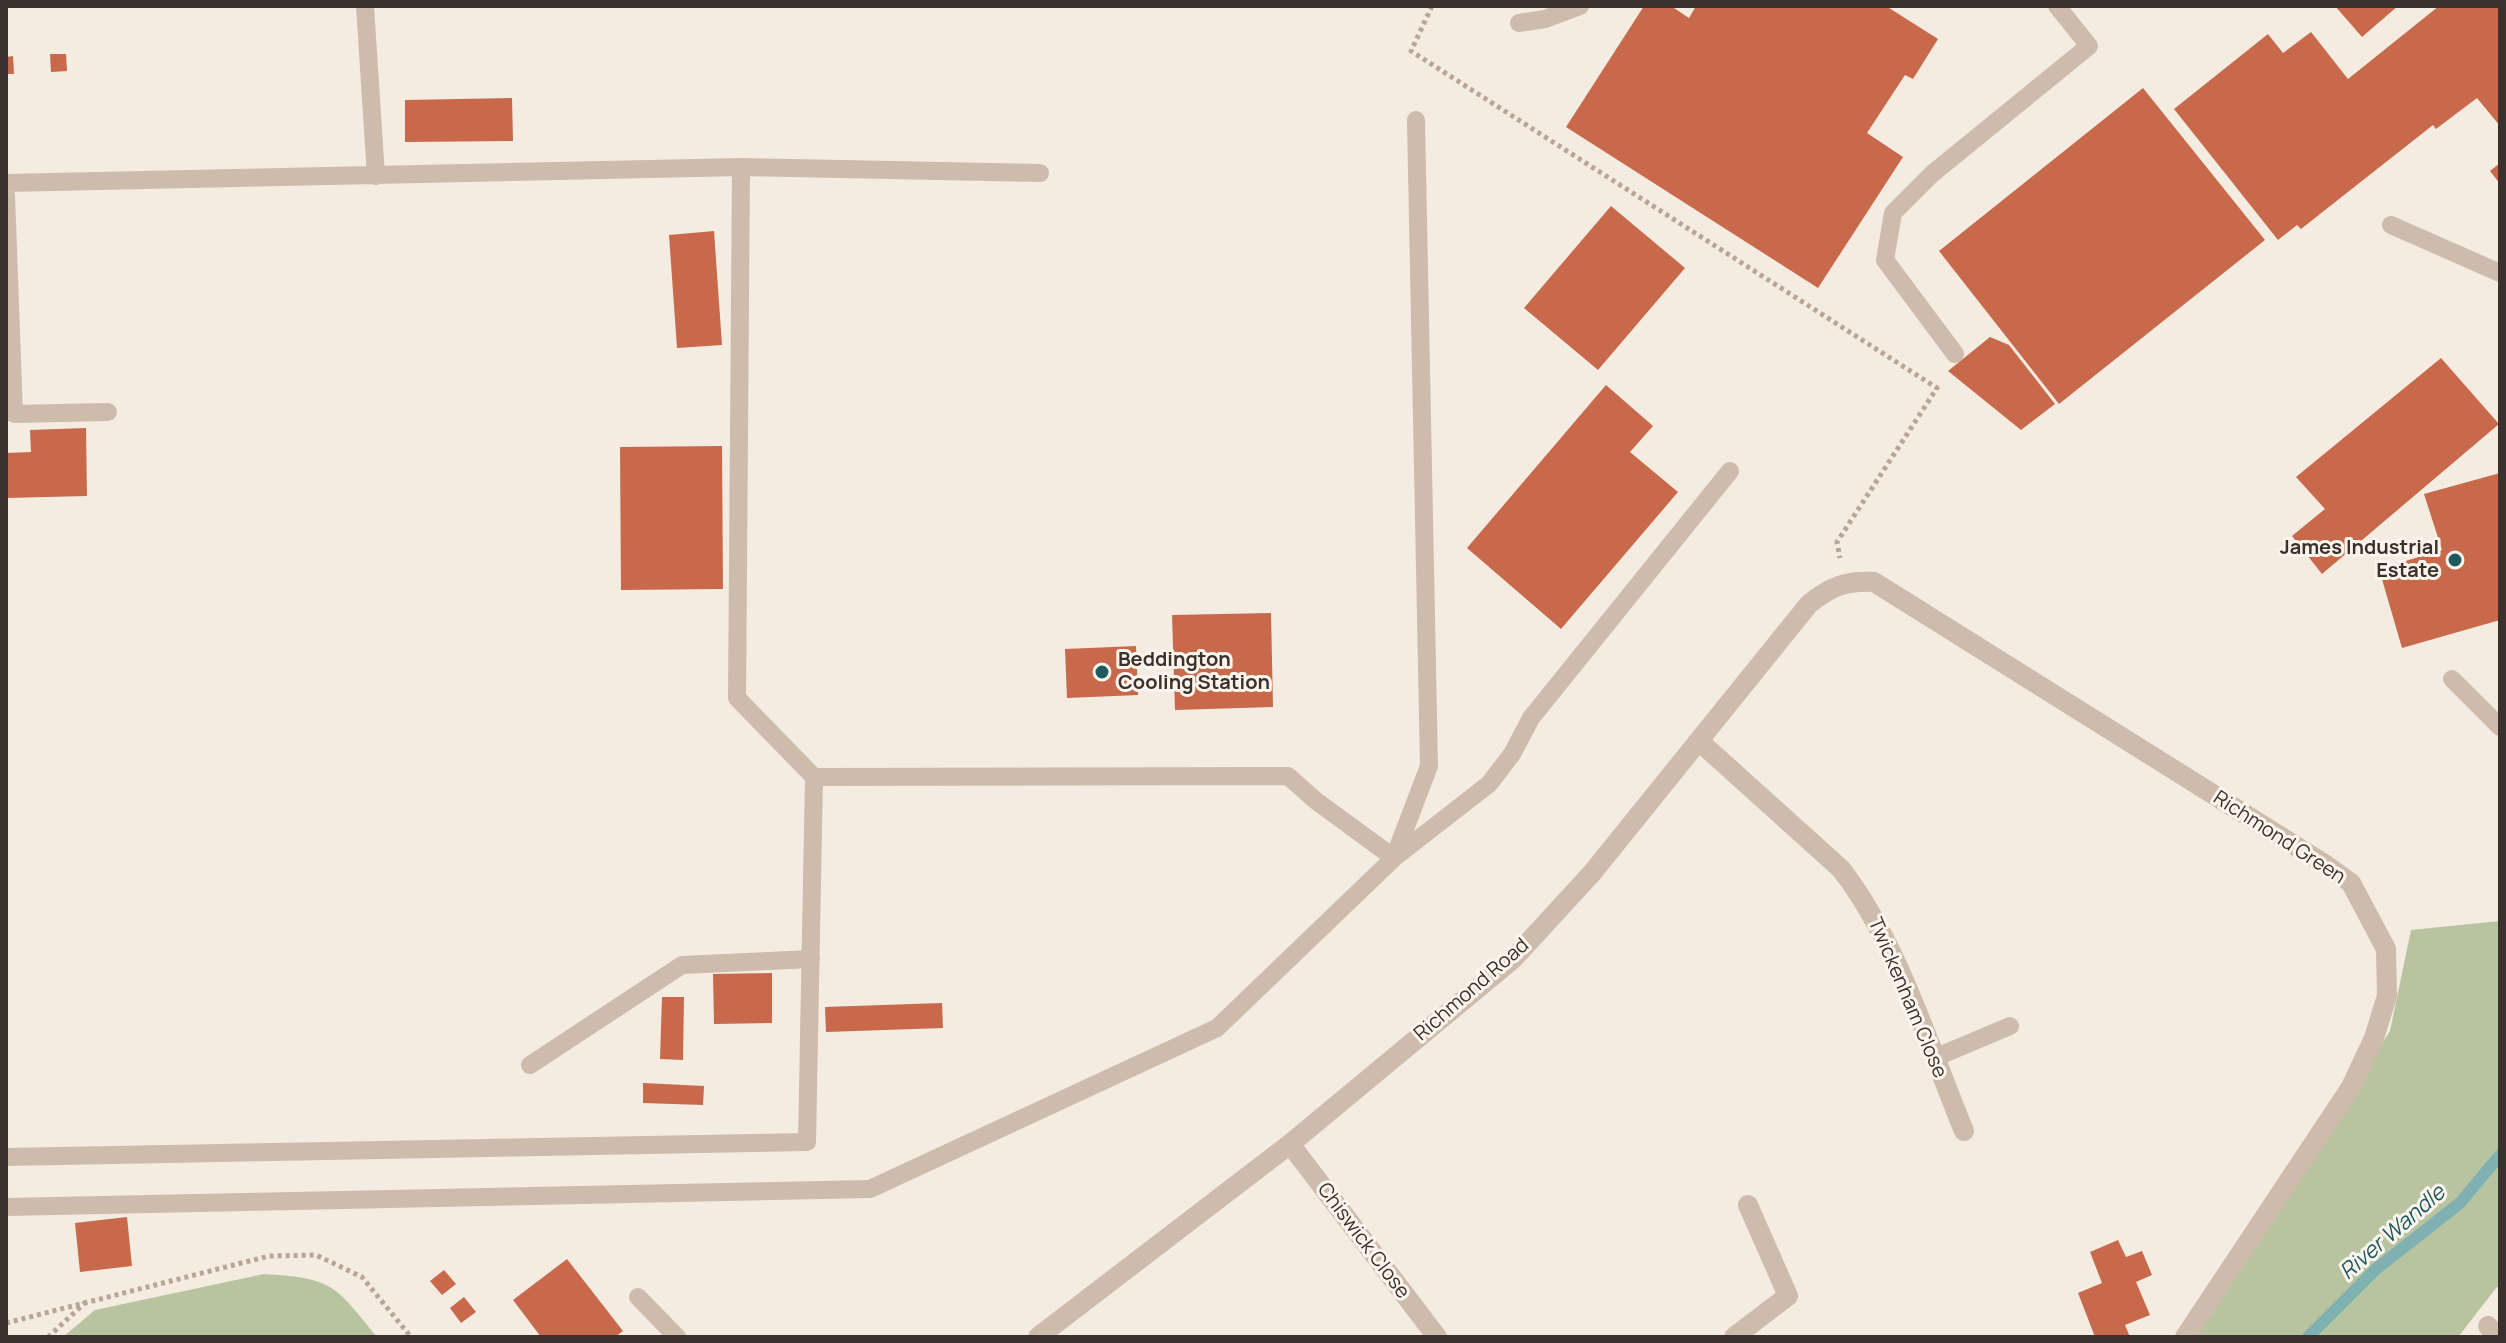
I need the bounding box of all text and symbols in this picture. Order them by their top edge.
place label: James Industrial Estate [2280,536,2439,583]
marker: James Industrial Estate [2446,551,2464,569]
place label: Beddington Cooling Station [1118,648,1270,695]
marker: Beddington Cooling Station [1093,663,1111,681]
street label: Richmond Green [2208,786,2350,890]
street label: Twickenham Close [1862,914,1952,1082]
street label: Richmond Road [1410,934,1534,1046]
street label: Chiswick Close [1312,1178,1414,1304]
water label: River Wandle [2335,1180,2451,1286]

